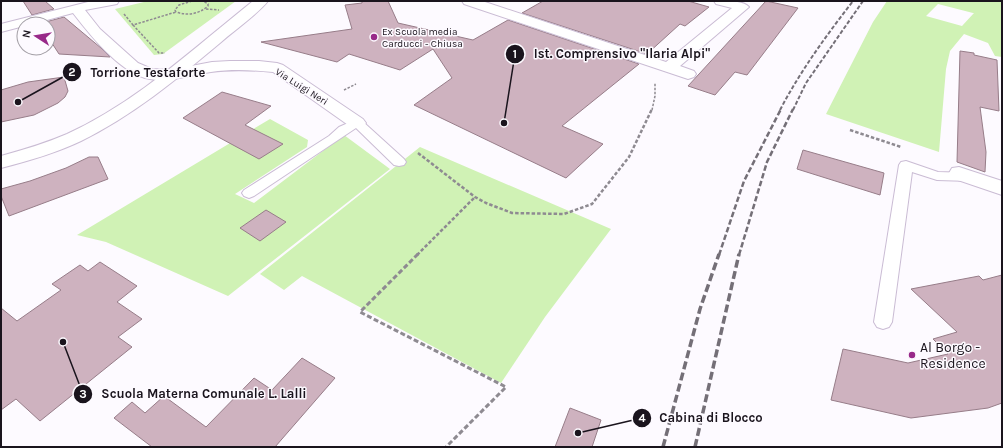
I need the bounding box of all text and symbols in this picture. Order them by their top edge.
north arrow [16,16,56,56]
place label: Ex Scuola media Carducci - Chiusa [382,26,463,50]
text: N [20,29,34,39]
marker: Ex Scuola media Carducci - Chiusa [369,32,379,42]
callout: Ist. Comprensivo "Ilaria Alpi" [505,41,718,66]
text: Ist. Comprensivo "Ilaria Alpi" [534,46,710,61]
text: 1 [513,47,517,61]
callout: Torrione Testaforte [62,60,213,85]
text: 2 [68,65,76,79]
text: Torrione Testaforte [91,65,205,80]
street label: Via Luigi Neri [273,66,330,108]
place label: Al Borgo - Residence [920,339,986,372]
marker: Al Borgo - Residence [907,350,917,360]
callout: Scuola Materna Comunale L. Lalli [73,381,314,406]
text: Scuola Materna Comunale L. Lalli [101,386,307,401]
text: 3 [79,387,87,401]
callout: Cabina di Blocco [632,405,771,430]
text: Cabina di Blocco [659,410,763,425]
text: 4 [638,411,646,425]

